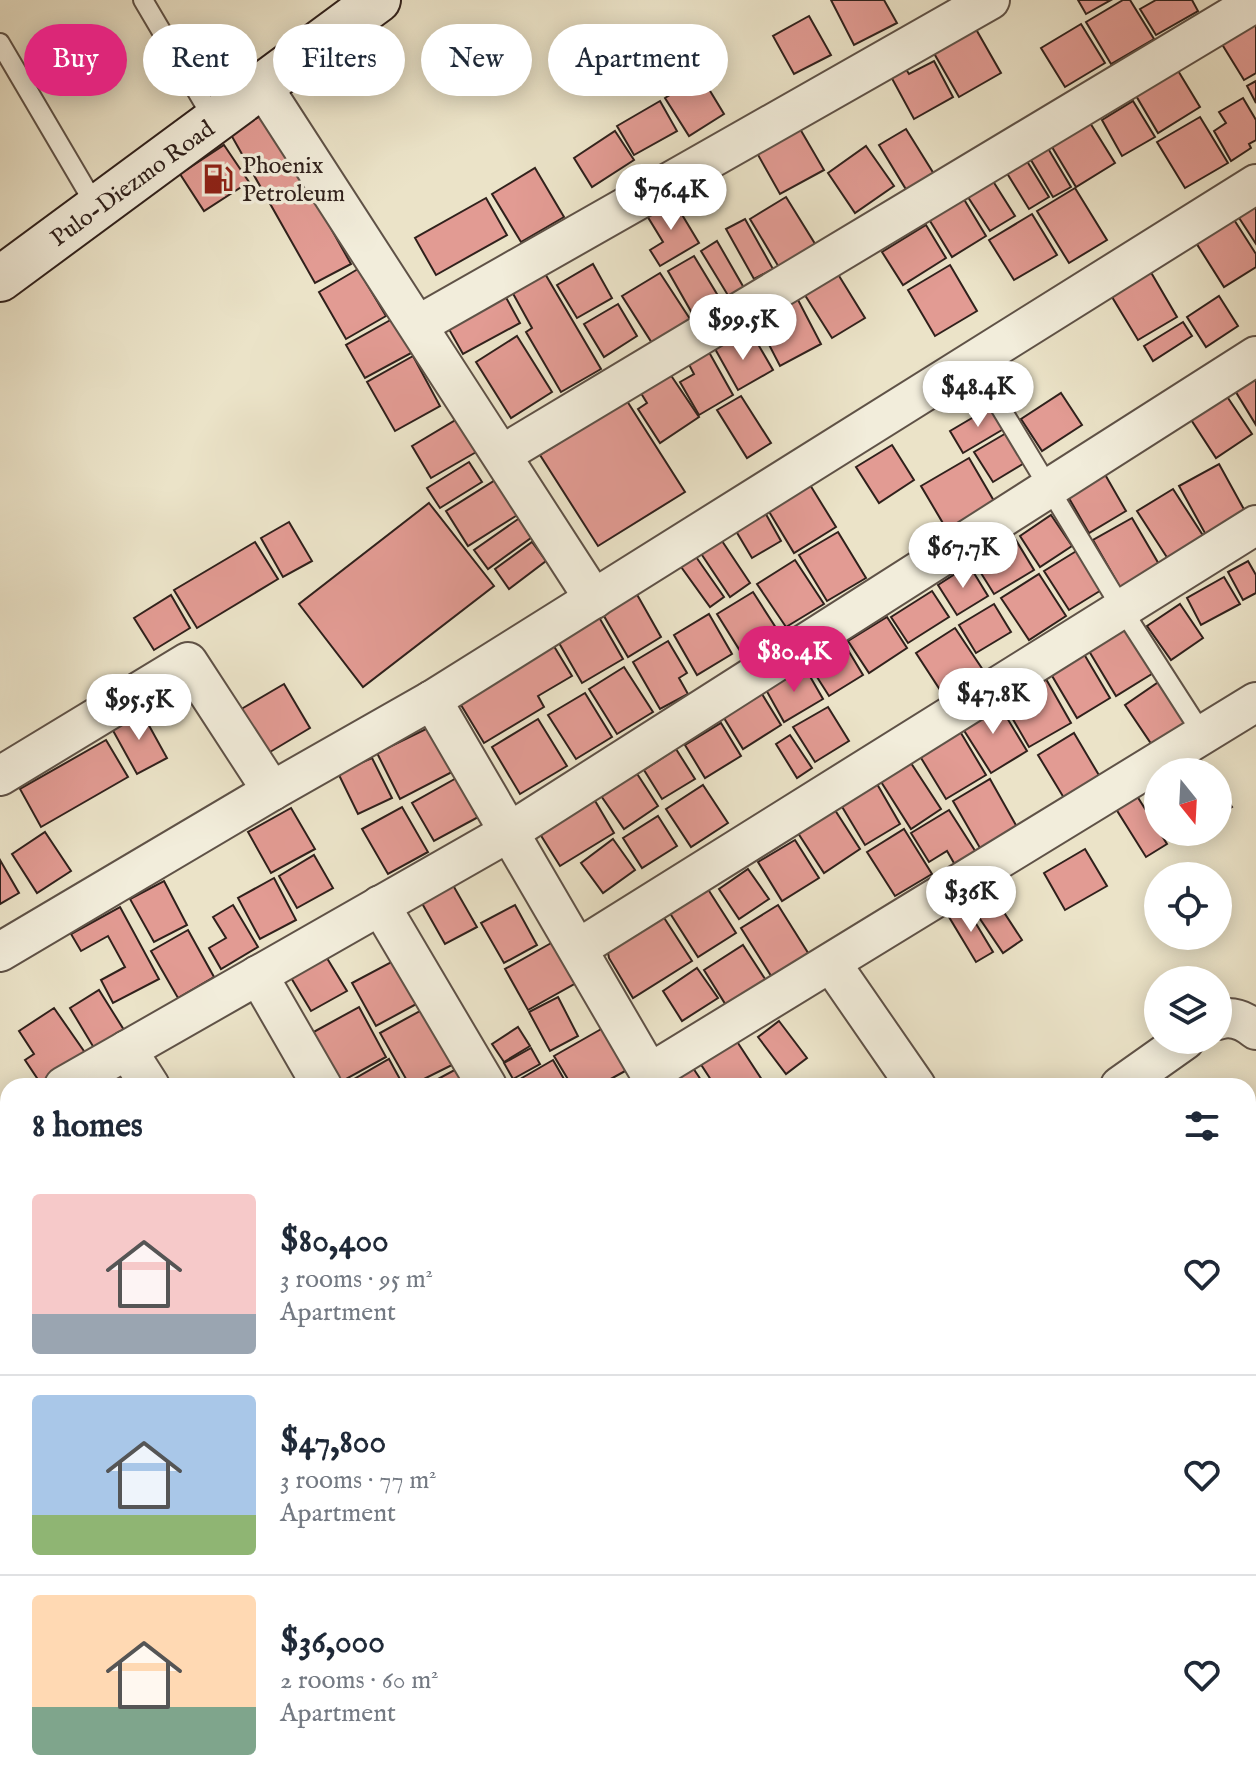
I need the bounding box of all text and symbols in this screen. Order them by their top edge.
chip: Buy [24,24,127,96]
chip: Rent [143,24,257,96]
chip: Filters [273,24,405,96]
chip: New [421,24,532,96]
chip: Apartment [548,24,728,96]
street label: Pulo-Diezmo Road [45,114,221,254]
place label: Phoenix Petroleum [242,151,345,210]
fuel station icon: Phoenix Petroleum [201,162,235,196]
pin: $76.4K [606,164,736,232]
text: $76.4K [634,173,708,206]
pin: $99.5K [678,294,808,362]
text: $99.5K [708,303,778,336]
pin: $48.4K [913,361,1043,429]
text: $48.4K [941,370,1015,403]
pin: $67.7K [898,522,1028,590]
text: $67.7K [927,531,999,564]
pin: $80.4K [729,626,859,694]
text: $80.4K [757,635,831,668]
pin: $47.8K [928,668,1058,736]
pin: $95.5K [74,674,204,742]
text: $47.8K [956,677,1030,710]
text: $95.5K [105,683,173,716]
north arrow [1144,758,1232,846]
map controls [1144,758,1232,1054]
button: locate [1144,862,1232,950]
pin: $36K [924,866,1018,934]
text: $36K [944,875,998,908]
button: layers [1144,966,1232,1054]
icon: filters [1180,1104,1224,1148]
text: 8 homes [32,1105,143,1148]
text: $80,400 [280,1220,389,1263]
icon: home [96,1226,192,1322]
icon: heart [1180,1252,1224,1296]
text: 3 rooms · 95 m² [280,1263,433,1296]
text: Apartment [280,1296,396,1329]
text: $47,800 [280,1421,386,1464]
icon: home [96,1427,192,1523]
icon: heart [1180,1453,1224,1497]
text: 3 rooms · 77 m² [280,1464,437,1497]
text: Apartment [280,1497,396,1530]
text: $36,000 [280,1621,385,1664]
icon: home [96,1627,192,1723]
icon: heart [1180,1653,1224,1697]
text: 2 rooms · 60 m² [280,1664,439,1697]
text: Apartment [280,1697,396,1730]

